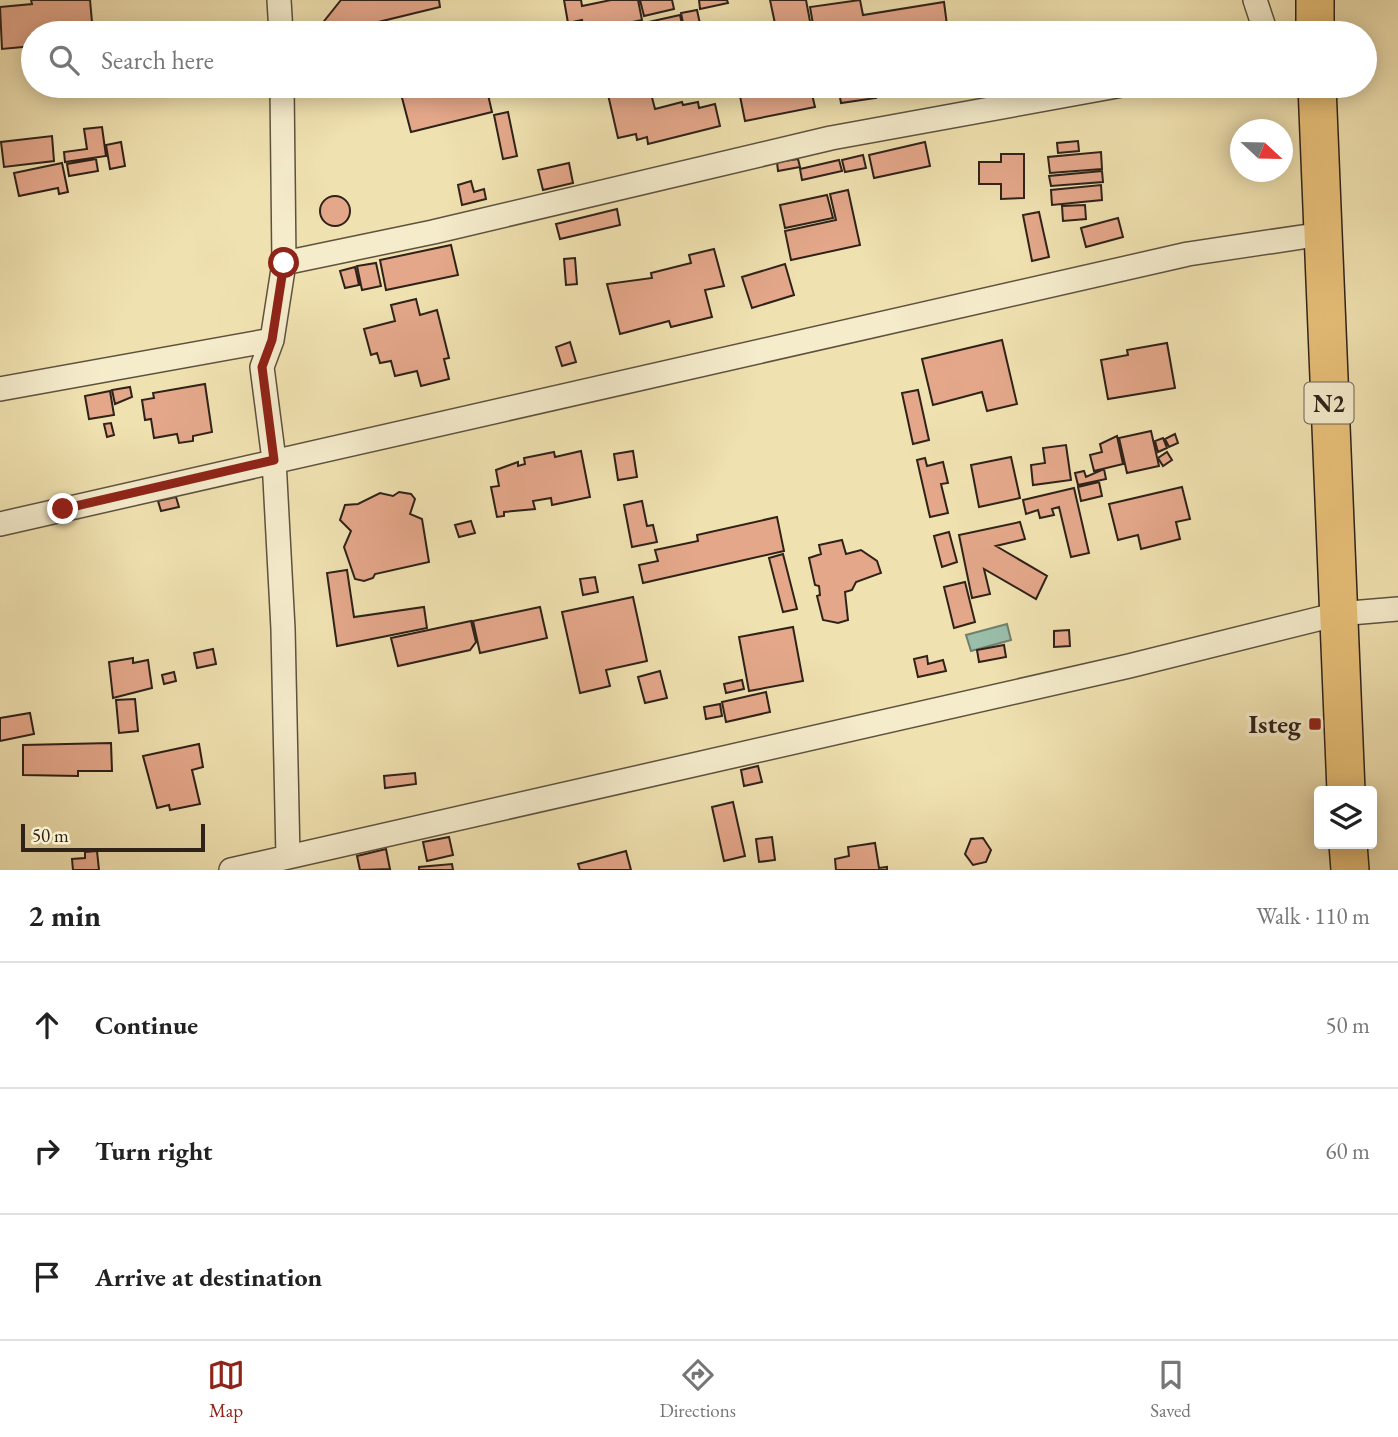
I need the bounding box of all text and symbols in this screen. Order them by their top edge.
search box [21,21,1377,98]
icon: search [45,41,83,79]
text: Search here [101,43,214,77]
north arrow [1230,119,1293,182]
route start [268,247,299,278]
road number: N2 [1304,382,1354,424]
route end [47,493,78,524]
place label: Isteg [1249,707,1302,741]
marker: Isteg [1307,716,1323,732]
map controls [1314,786,1377,849]
button: layers [1314,786,1377,849]
scale bar [21,821,205,853]
text: 50 m [32,823,69,848]
text: 2 min [28,896,101,935]
text: Walk · 110 m [1256,901,1370,931]
icon: ahead [28,1006,66,1044]
text: Continue [95,1008,198,1042]
text: 50 m [1325,1010,1370,1040]
icon: right [28,1132,66,1170]
text: Turn right [95,1134,213,1168]
text: 60 m [1325,1136,1370,1166]
icon: arrive [28,1258,66,1296]
text: Arrive at destination [95,1260,322,1294]
tab: Map [207,1356,245,1423]
tab: Directions [659,1356,736,1423]
tab: Saved [1150,1356,1191,1423]

